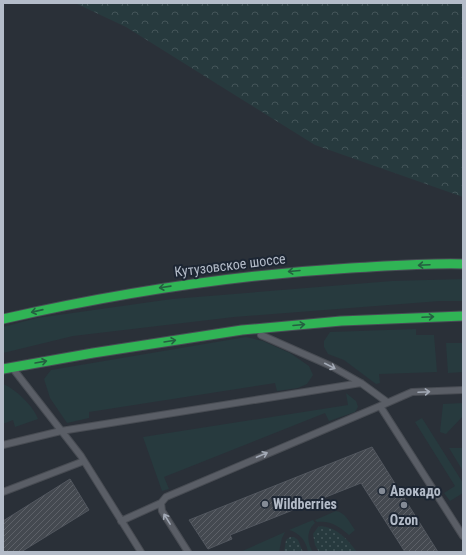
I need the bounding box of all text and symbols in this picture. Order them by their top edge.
street label: Кутузовское шоссе [174,250,287,280]
one-way arrow [418,261,431,268]
one-way arrow [288,268,301,275]
one-way arrow [159,283,172,291]
one-way arrow [31,308,44,315]
one-way arrow [421,313,434,321]
one-way arrow [292,321,305,329]
one-way arrow [163,337,176,345]
one-way arrow [34,357,47,365]
one-way arrow [323,363,335,370]
one-way arrow [417,388,430,395]
one-way arrow [256,451,268,459]
place label: Авокадо [390,483,441,499]
marker: Авокадо [377,486,387,496]
place label: Wildberries [273,496,337,512]
marker: Wildberries [260,499,270,509]
marker: Ozon [399,500,409,510]
place label: Ozon [390,512,418,528]
one-way arrow [163,514,171,525]

